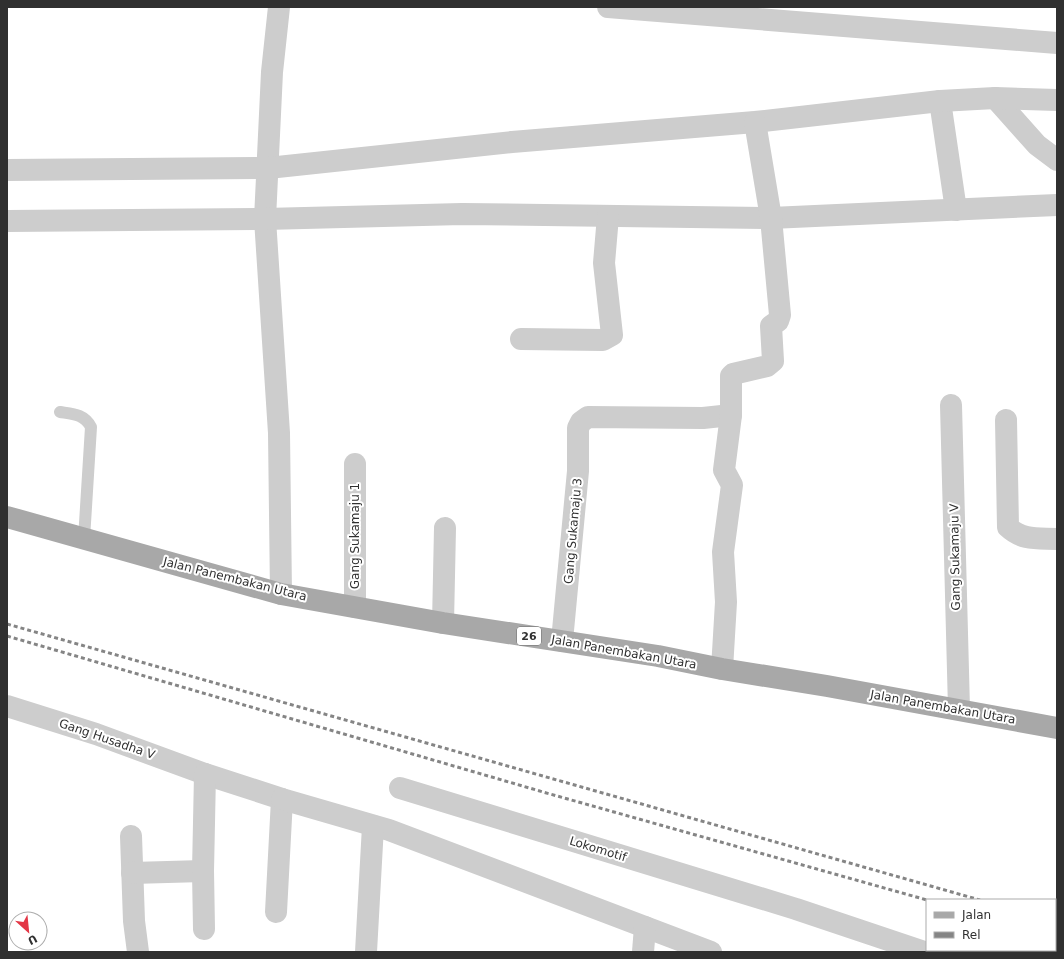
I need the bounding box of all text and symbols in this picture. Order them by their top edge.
street label: Gang Sukamaju 3 [561,477,585,585]
street label: Gang Sukamaju 1 [348,483,362,589]
street label: Gang Sukamaju V [947,503,963,611]
street label: Jalan Panembakan Utara [161,554,308,604]
road number: 26 [517,627,541,645]
street label: Jalan Panembakan Utara [549,632,698,672]
street label: Jalan Panembakan Utara [868,687,1017,727]
street label: Gang Husadha V [57,716,158,762]
street label: Lokomotif [568,834,629,865]
legend [926,899,1056,951]
text: Jalan [961,908,991,922]
north arrow [8,911,48,951]
text: Rel [962,928,981,942]
text: U [25,932,39,947]

